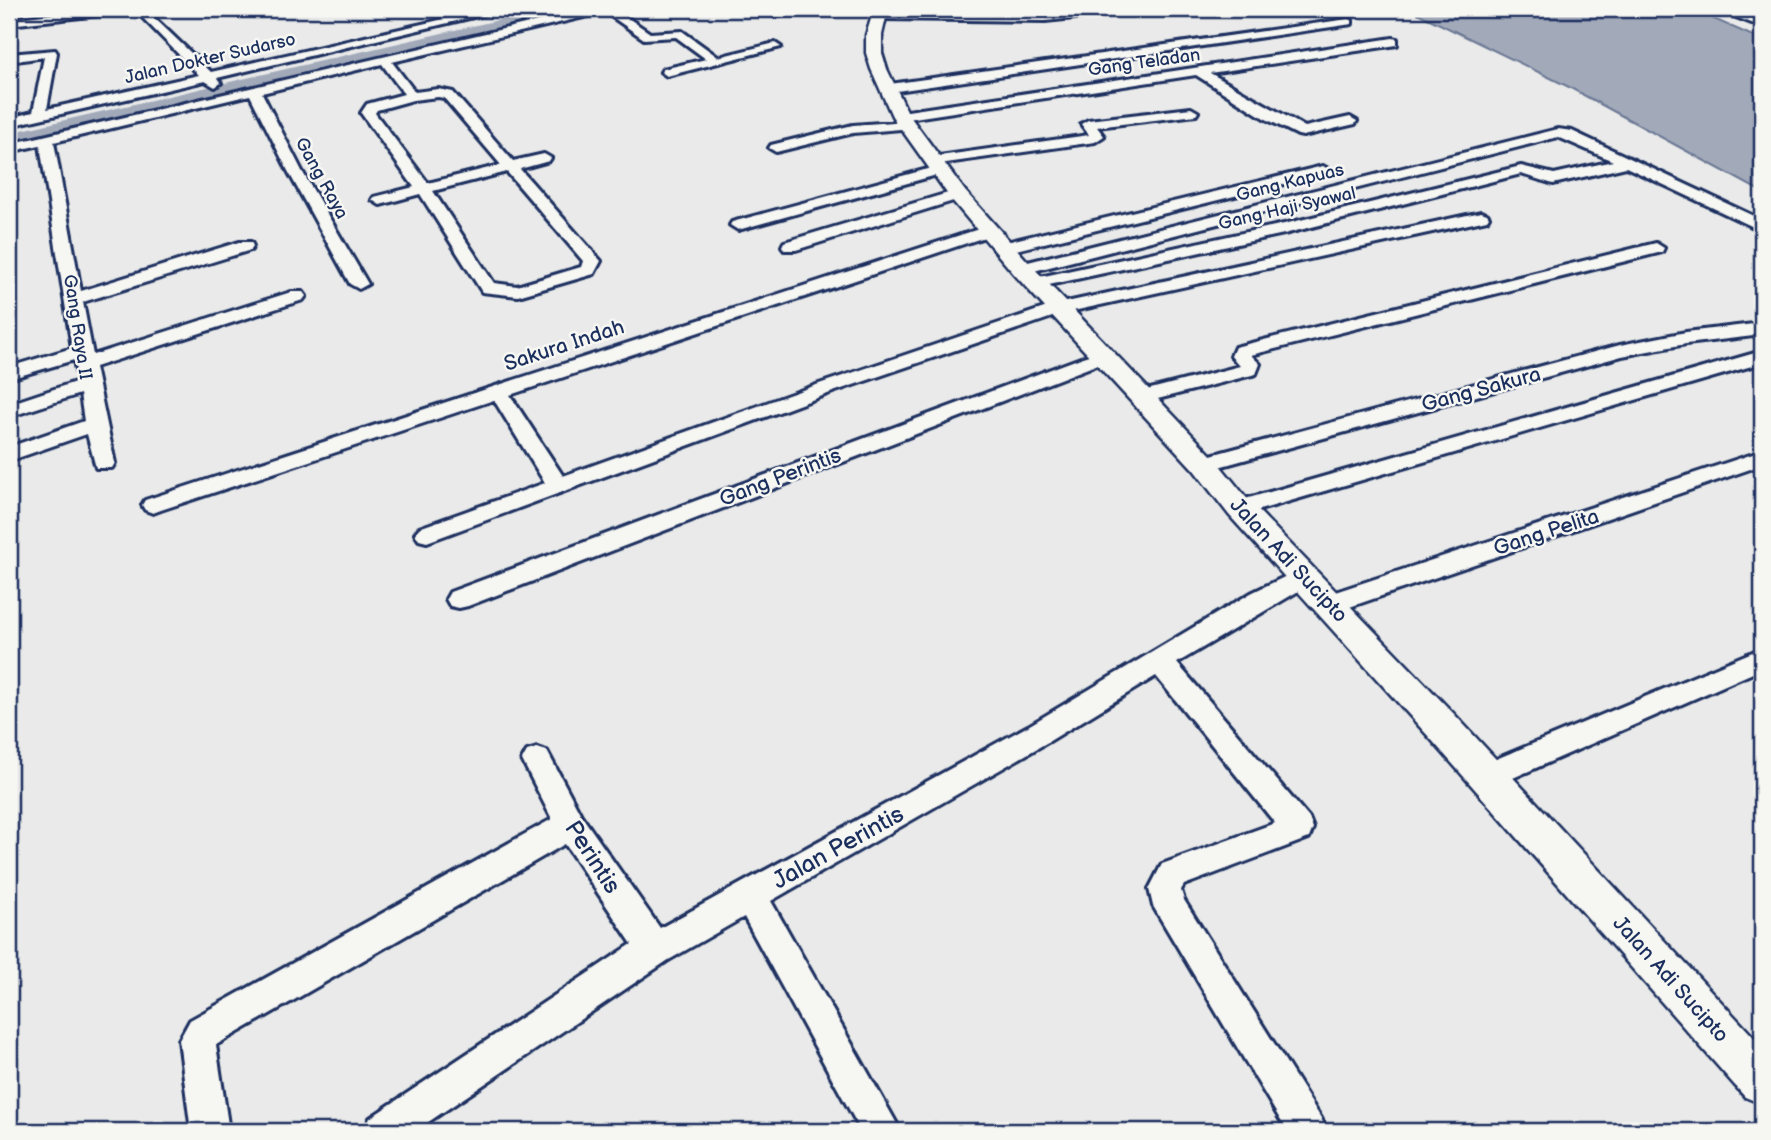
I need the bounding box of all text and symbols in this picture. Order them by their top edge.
street label: Jalan Dokter Sudarso [123,29,297,88]
street label: Gang Teladan [1087,44,1201,81]
street label: Gang Raya [291,134,353,223]
street label: Gang Kapuas [1234,159,1346,206]
street label: Gang Haji Syawal [1216,182,1358,234]
street label: Gang Raya II [59,273,96,381]
street label: Sakura Indah [501,314,627,377]
street label: Gang Sakura [1419,362,1543,417]
street label: Gang Perintis [716,443,844,512]
street label: Jalan Adi Sucipto [1225,493,1353,628]
street label: Gang Pelita [1490,504,1602,561]
street label: Jalan Perintis [768,799,909,895]
street label: Perintis [558,815,627,899]
street label: Jalan Adi Sucipto [1607,911,1734,1048]

